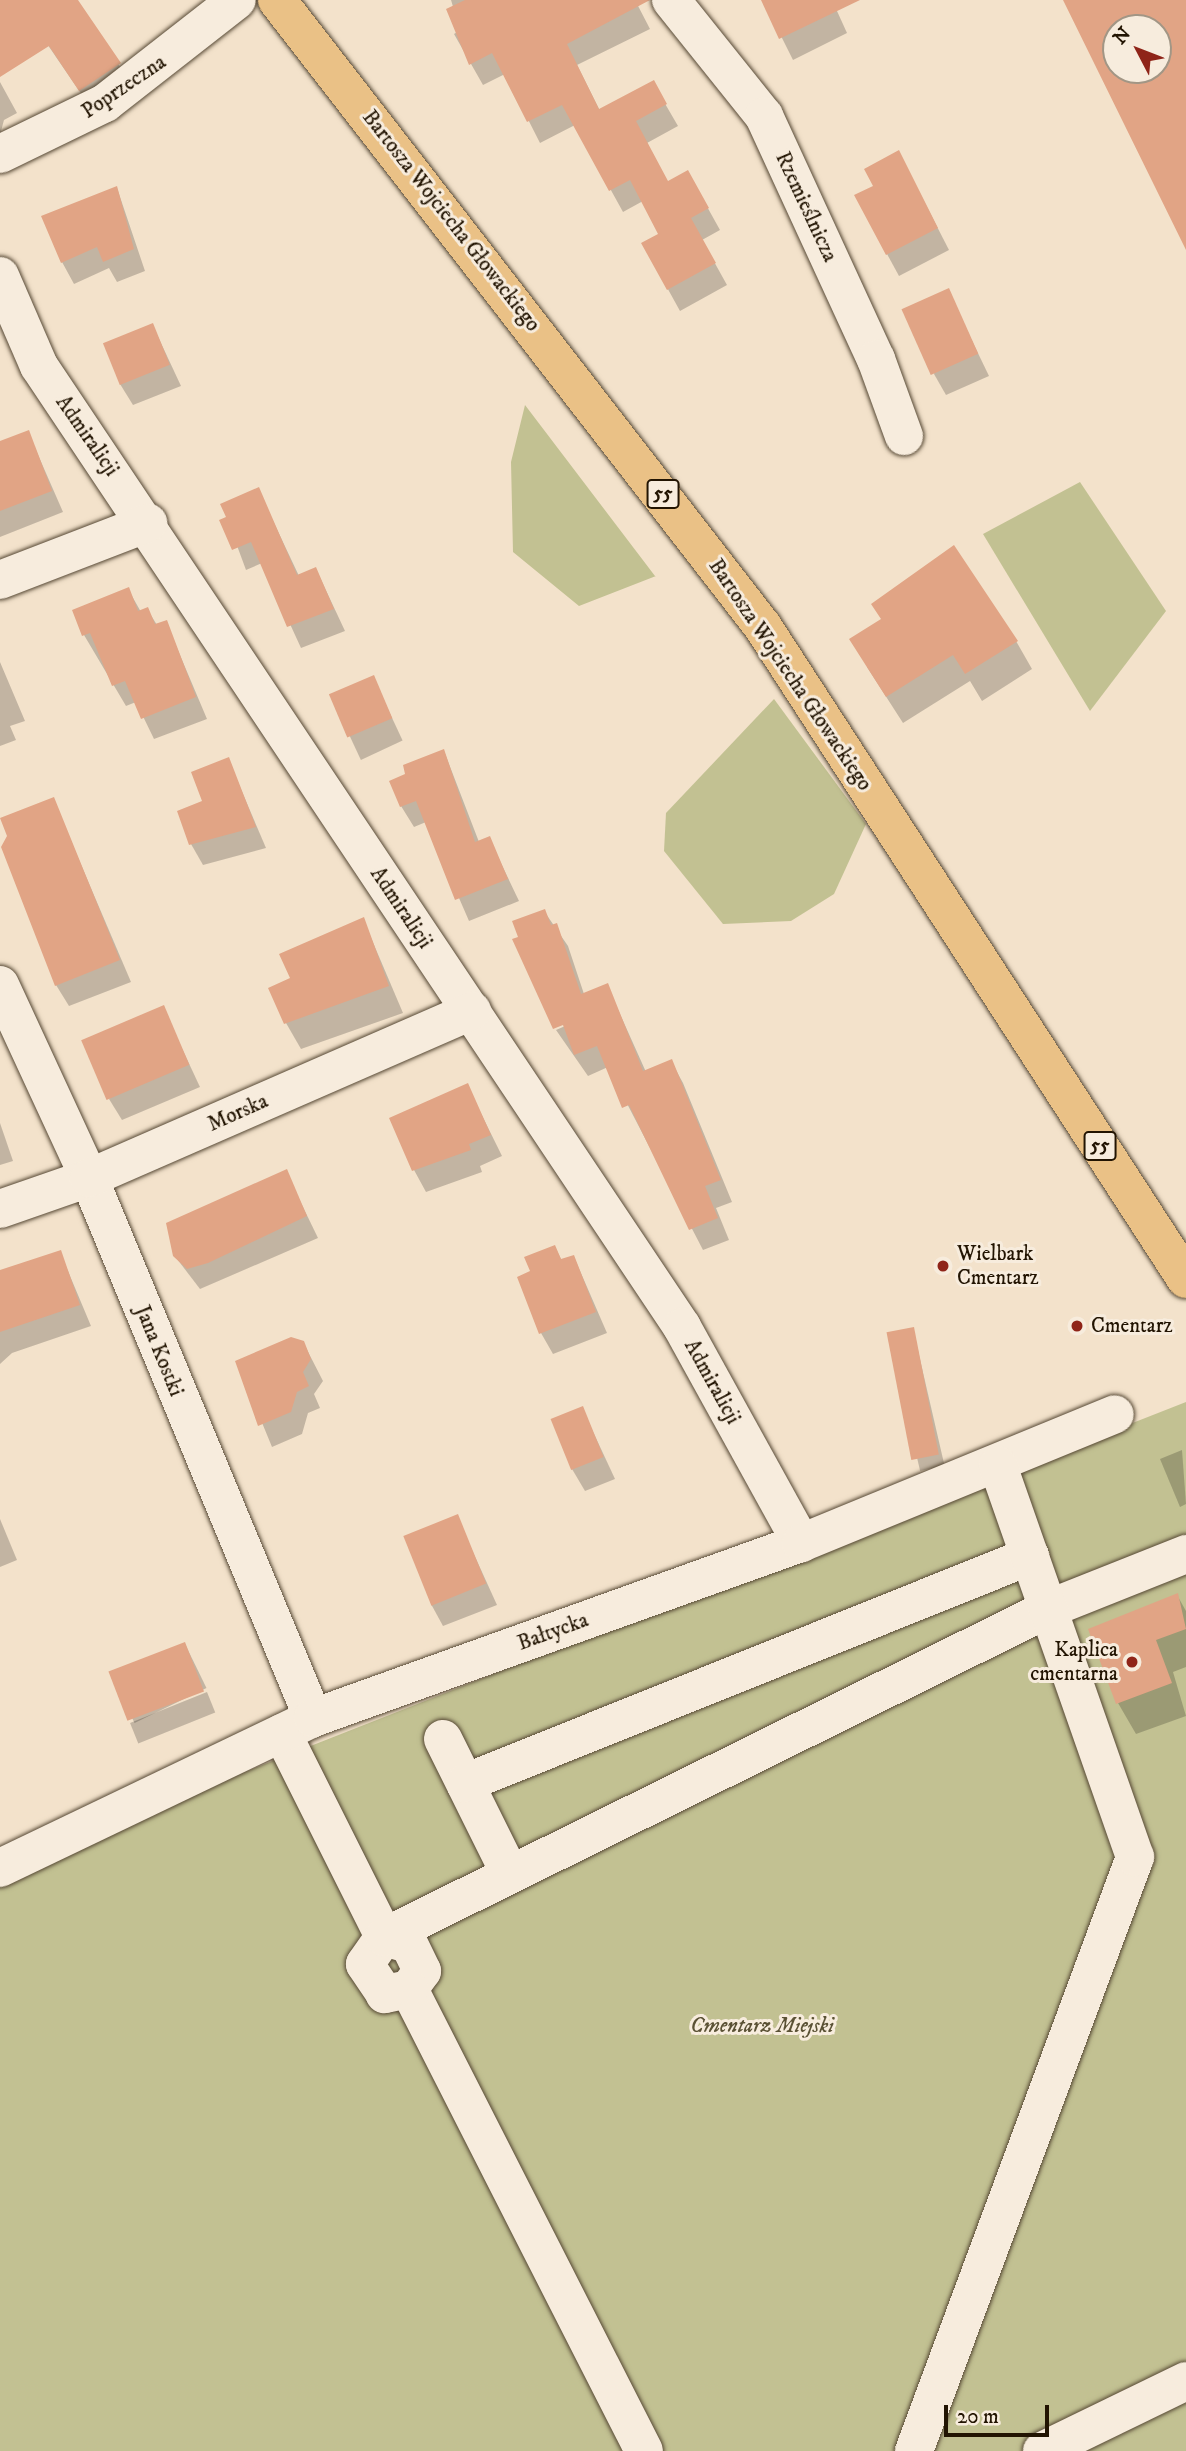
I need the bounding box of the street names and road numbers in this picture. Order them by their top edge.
street label: Poprzeczna [77,50,171,124]
street label: Bartosza Wojciecha Głowackiego [357,105,545,337]
street label: Rzemieślnicza [770,148,842,266]
street label: Admiralicji [50,391,124,481]
road number: 55 [646,478,680,509]
street label: Bartosza Wojciecha Głowackiego [703,554,877,796]
street label: Admiralicji [365,862,437,954]
street label: Morska [204,1089,272,1137]
road number: 55 [1082,1130,1118,1162]
street label: Jana Kostki [129,1302,189,1400]
street label: Admiralicji [678,1335,746,1429]
street label: Bałtycka [514,1608,592,1656]

